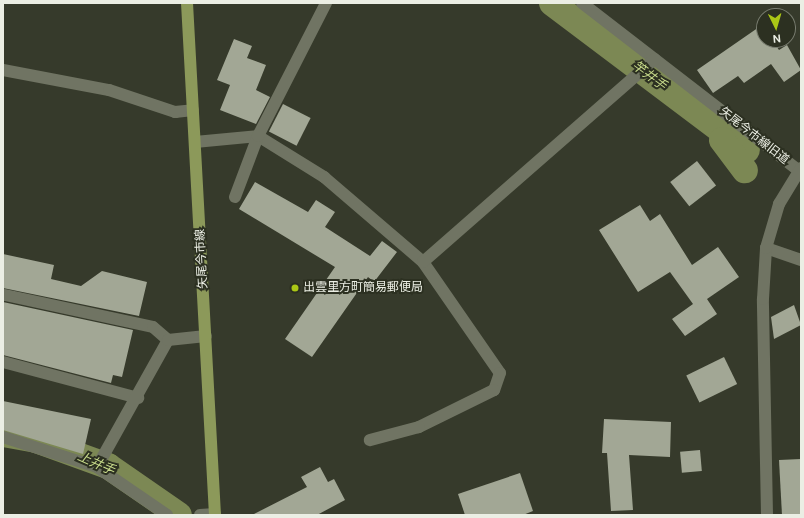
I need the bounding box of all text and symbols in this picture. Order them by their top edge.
north arrow [756,8,796,48]
text: N [772,32,782,46]
water label: 竿井手 [629,58,669,94]
street label: 矢尾今市線旧道 [716,104,792,168]
street label: 矢尾今市線 [193,229,211,289]
place label: 出雲里方町簡易郵便局 [303,281,423,295]
marker: 出雲里方町簡易郵便局 [290,283,300,293]
water label: 上井手 [75,449,117,479]

